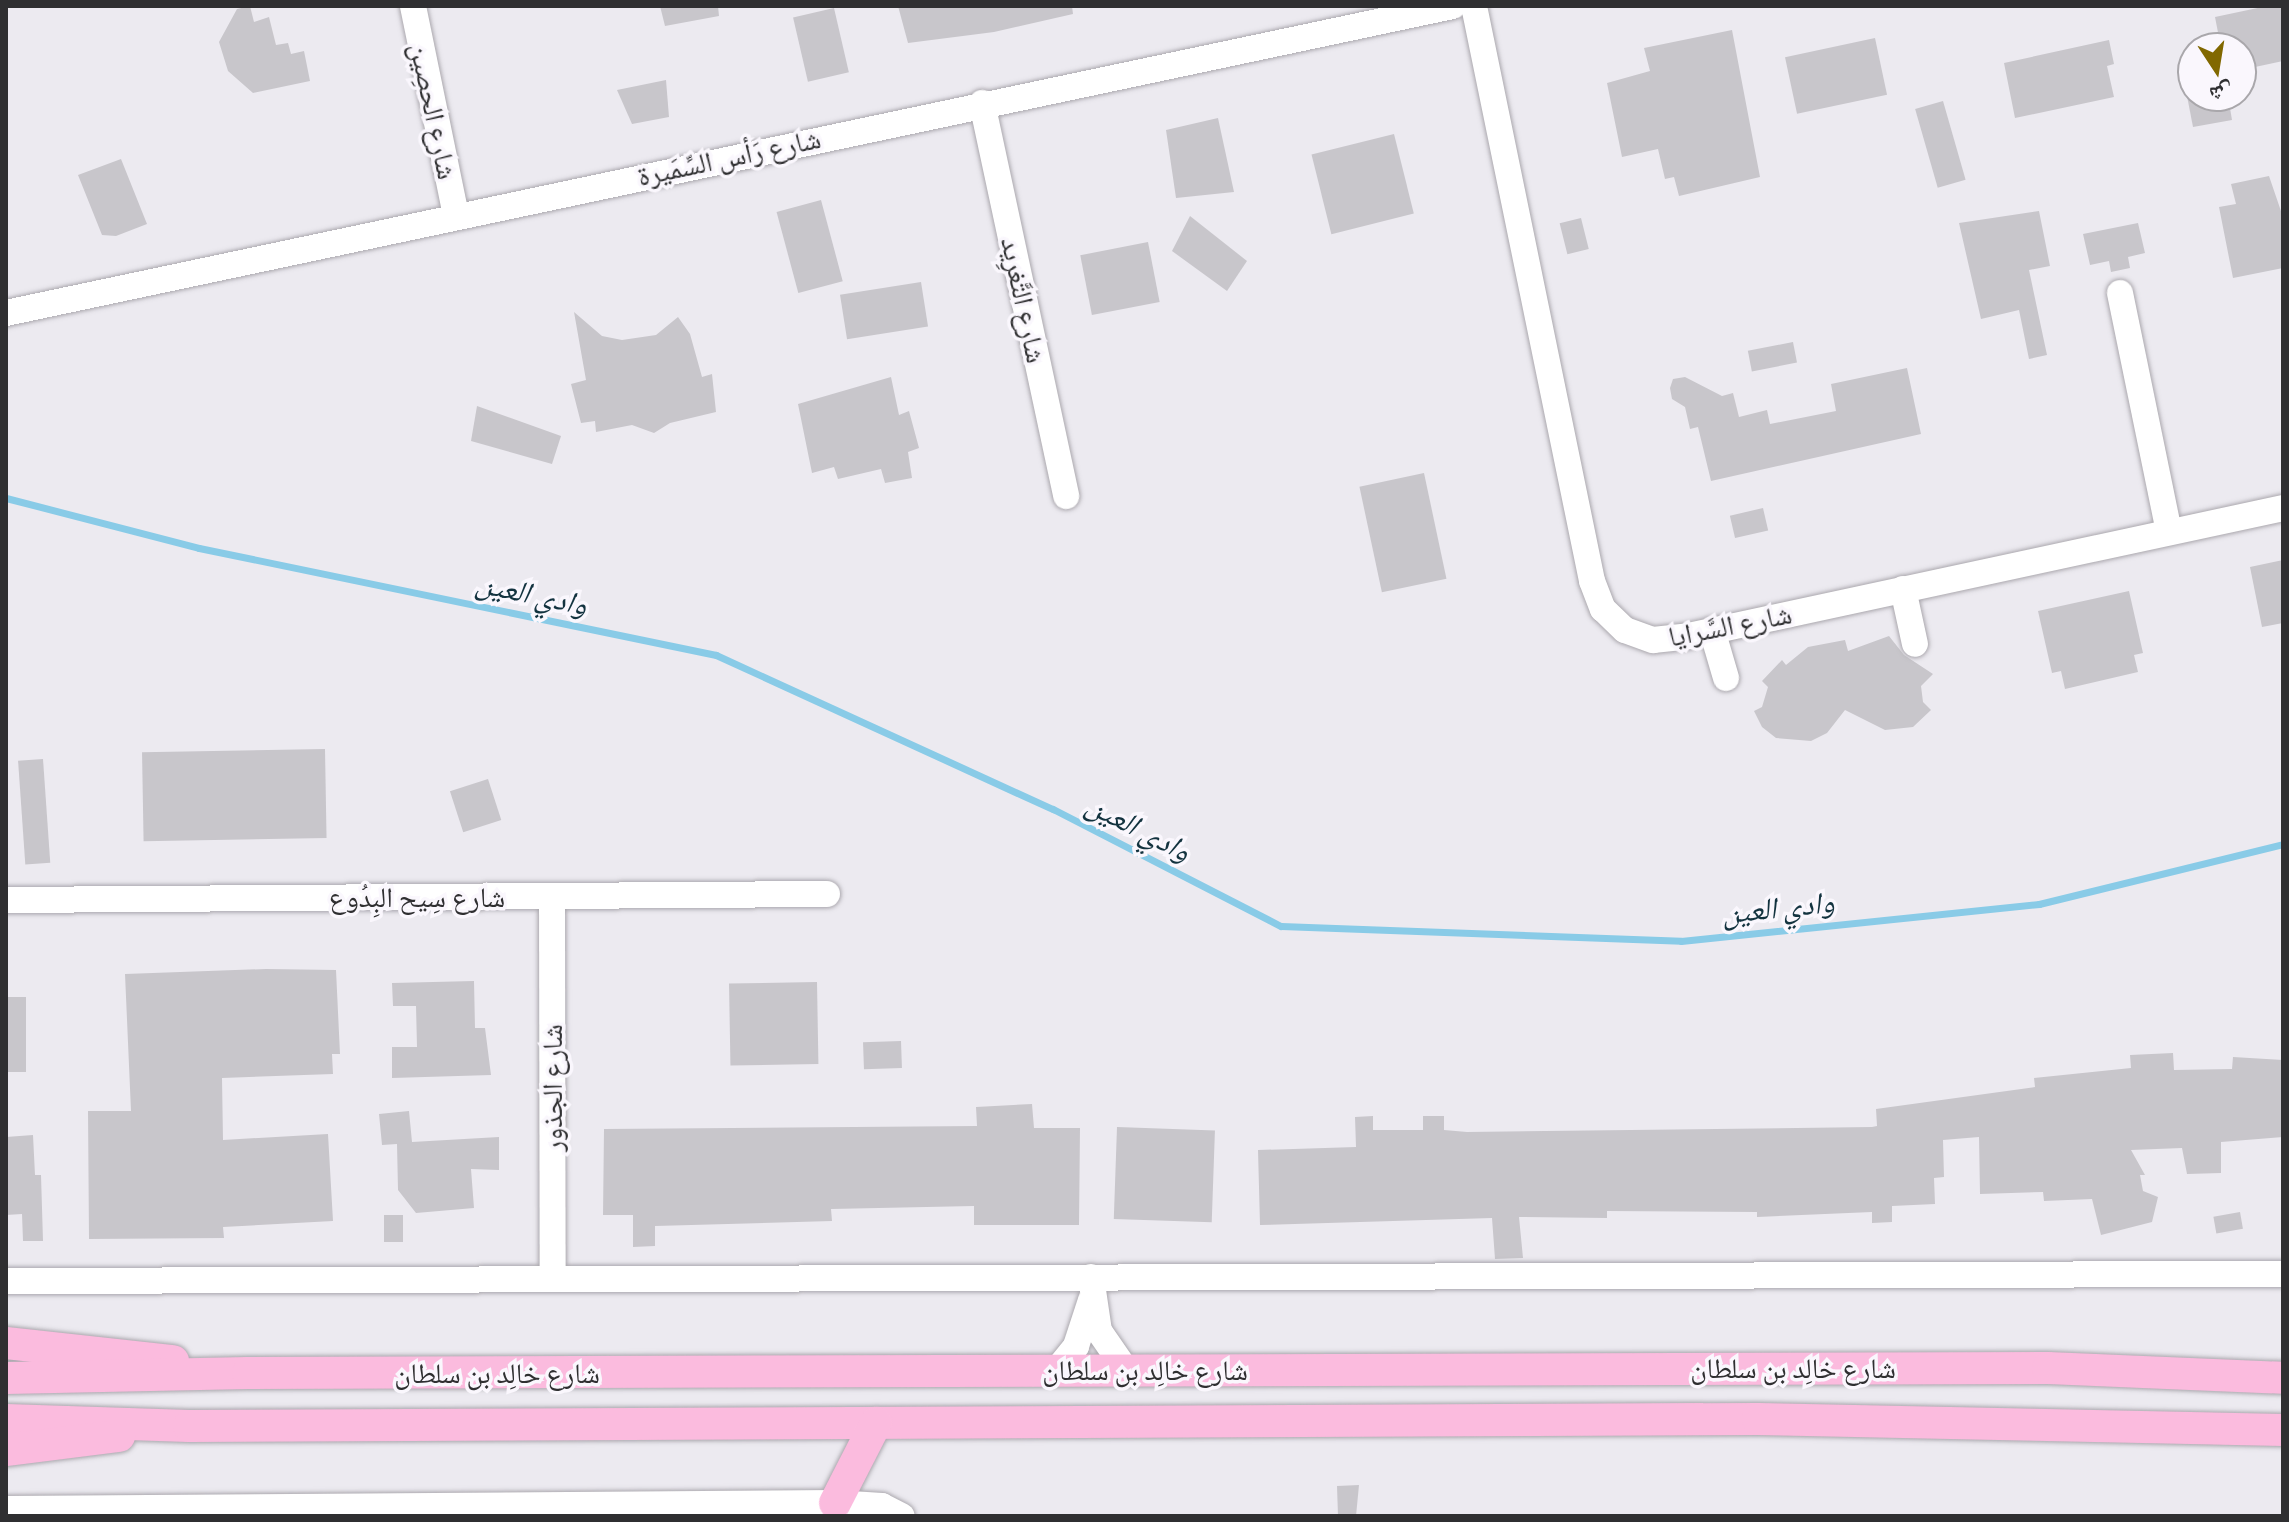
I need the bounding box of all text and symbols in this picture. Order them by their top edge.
north arrow [2177,32,2257,112]
street label: شارع الحصِين [403,40,465,182]
text: ش [2207,77,2236,110]
street label: شارع رَأس السِّمَيرة [634,121,824,193]
street label: شارع التَّغرِيد [994,234,1054,366]
water label: وادي العين [473,564,591,622]
street label: شارع السَّرايا [1665,597,1795,653]
water label: وادي العين [1081,785,1197,869]
street label: شارع سِيح البِدُوع [329,880,505,914]
water label: وادي العين [1720,883,1836,931]
street label: شارع الجذور [535,1024,569,1152]
street label: شارع خالِد بن سلطان [1690,1351,1896,1385]
street label: شارع خالِد بن سلطان [1042,1353,1248,1387]
street label: شارع خالِد بن سلطان [394,1356,600,1390]

